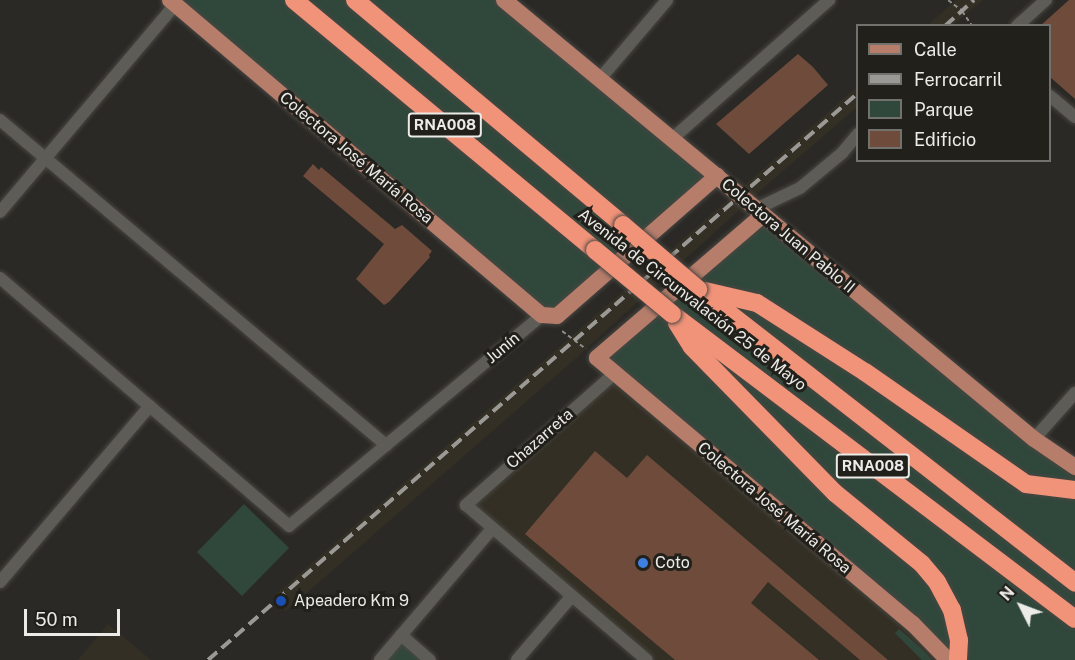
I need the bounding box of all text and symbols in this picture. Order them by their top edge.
legend [856,24,1051,162]
text: Calle [914,39,957,60]
text: Ferrocarril [914,69,1002,90]
street label: Colectora José María Rosa [275,88,437,228]
text: Parque [914,99,974,120]
road number: RNA008 [408,113,482,137]
text: Edificio [914,129,976,150]
street label: Colectora Juan Pablo II [717,175,859,297]
street label: Avenida de Circunvalación 25 de Mayo [574,205,810,395]
street label: Junín [482,328,524,368]
street label: Chazarreta [503,405,577,473]
street label: Colectora José María Rosa [693,438,855,578]
road number: RNA008 [836,454,910,478]
place label: Coto [655,553,690,573]
marker: Coto [636,556,650,570]
north arrow [991,576,1051,636]
text: N [996,583,1018,605]
place label: Apeadero Km 9 [294,591,409,611]
marker: Apeadero Km 9 [272,592,290,610]
scale bar [27,597,123,635]
text: 50 m [35,609,78,630]

